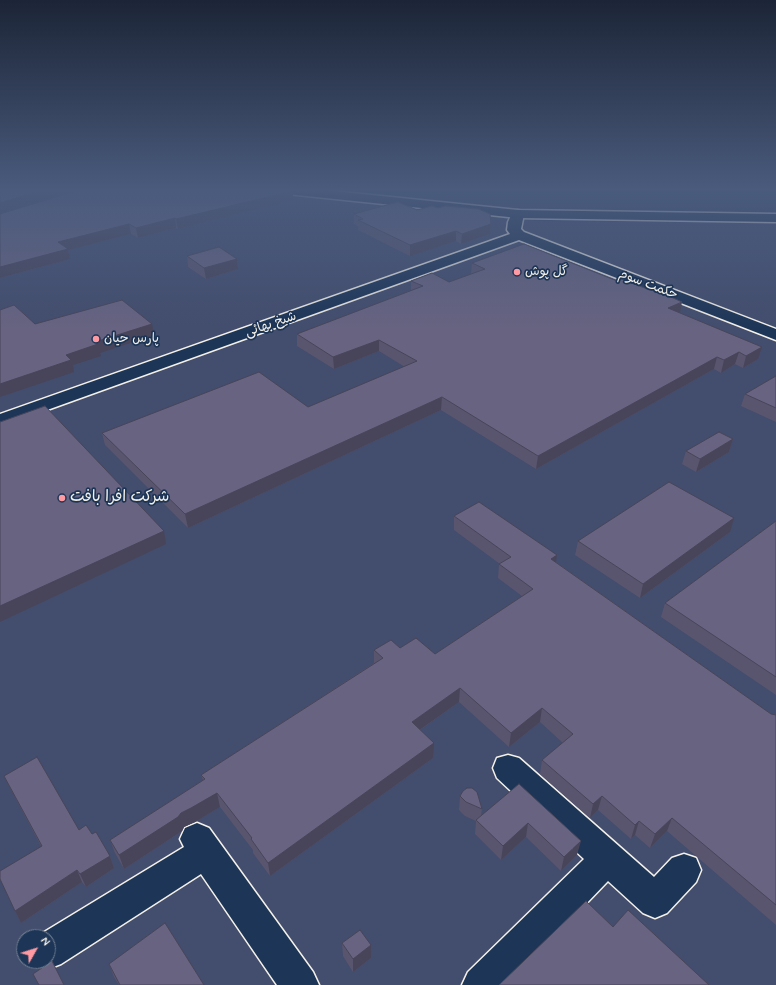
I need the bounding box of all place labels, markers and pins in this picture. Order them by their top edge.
place label: گل پوش [525,264,568,280]
marker: گل پوش [512,267,522,277]
place label: پارس حیان [104,331,159,347]
marker: پارس حیان [91,334,101,344]
place label: شرکت افرا بافت [70,488,170,508]
marker: شرکت افرا بافت [57,493,67,503]

